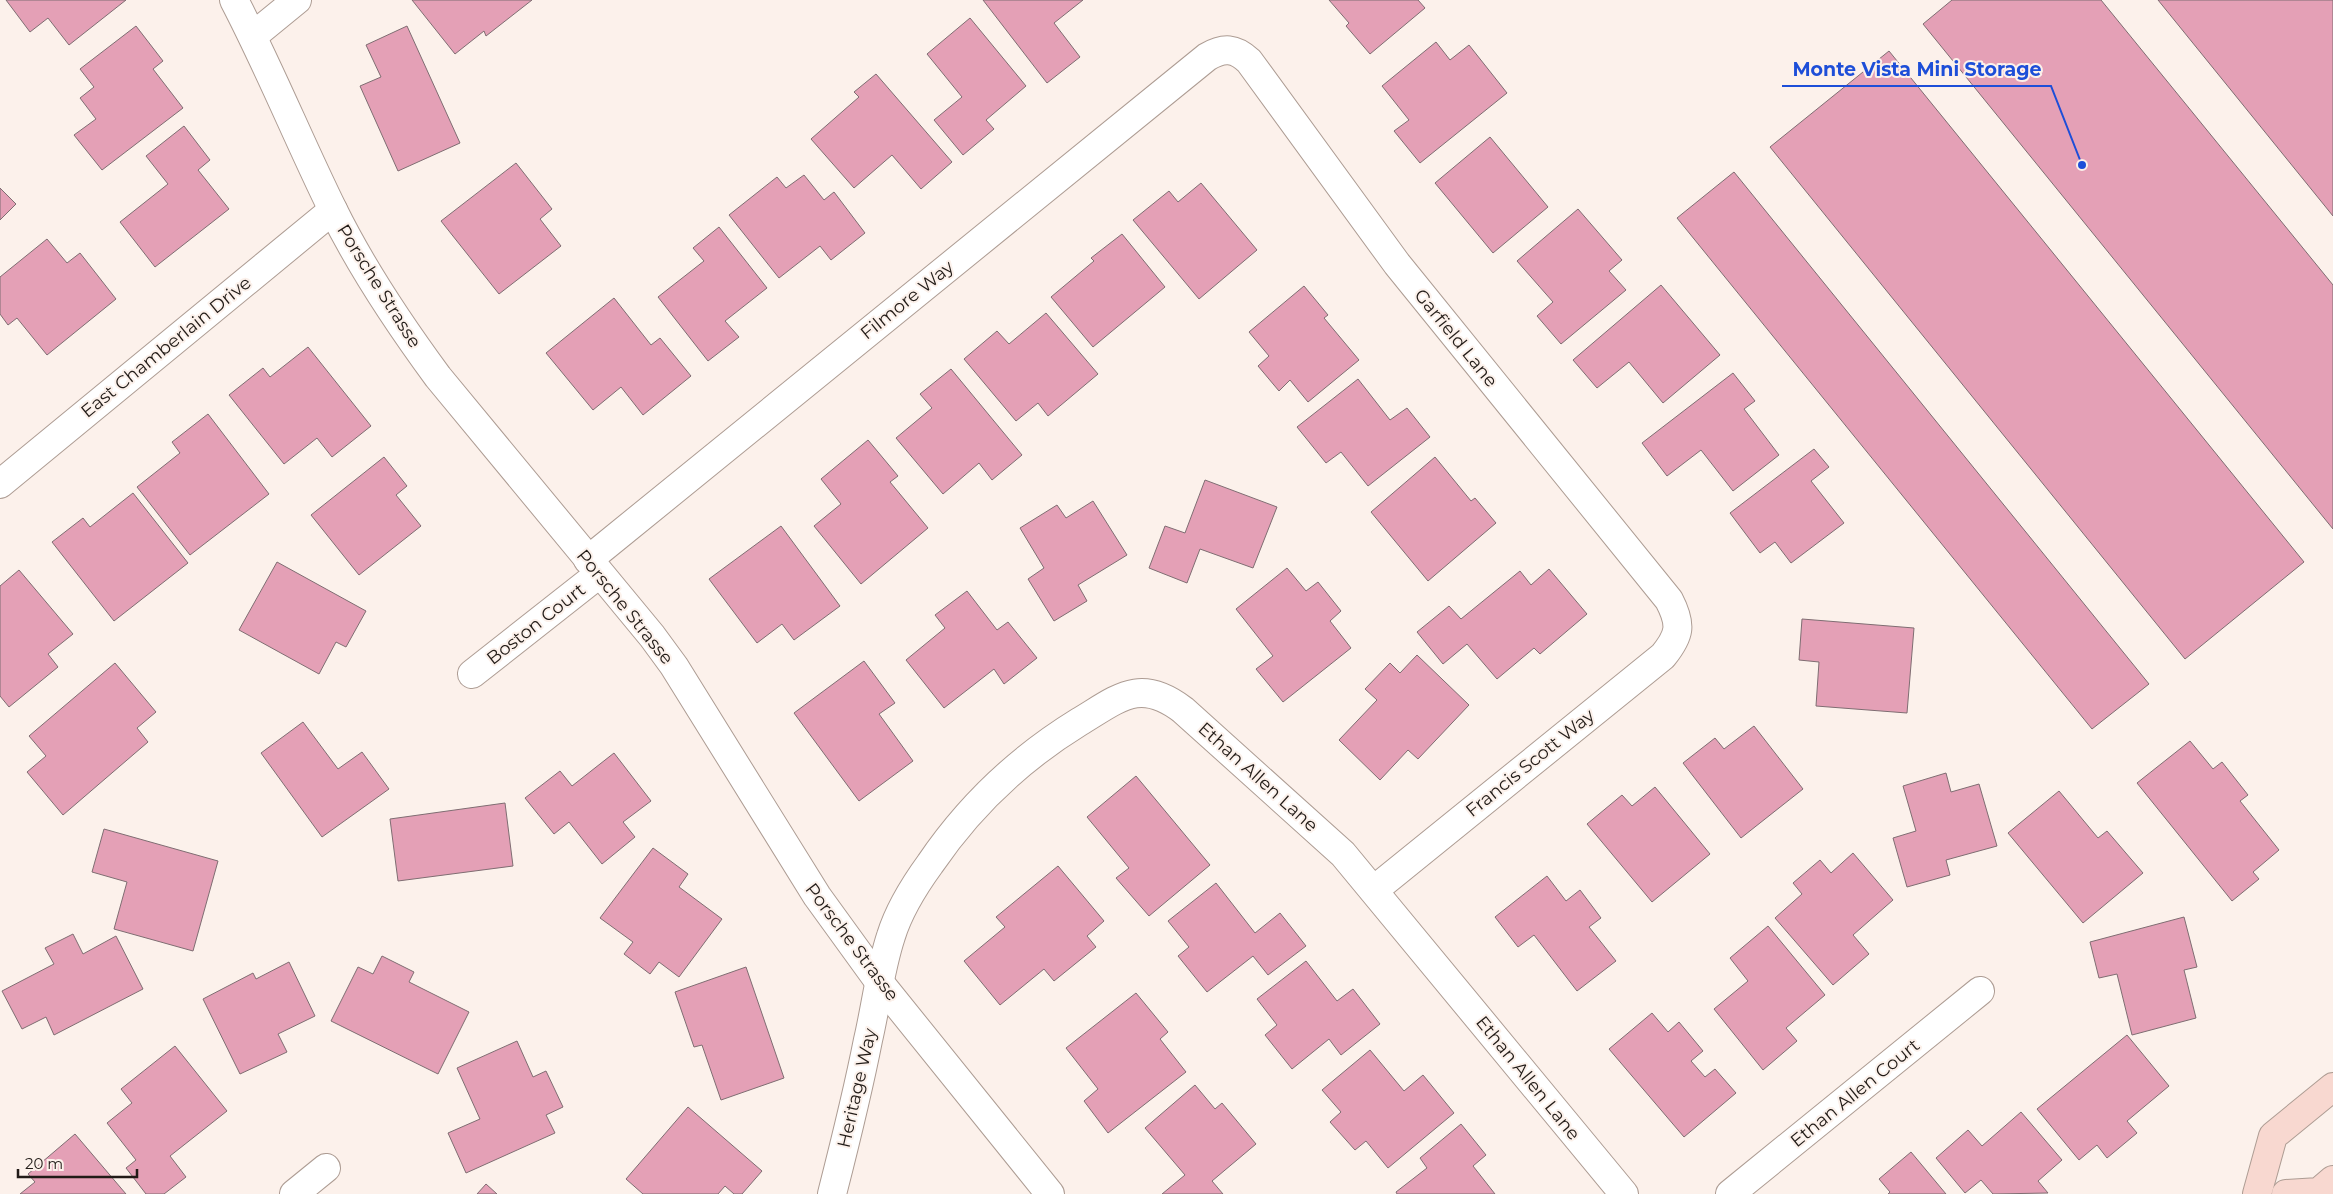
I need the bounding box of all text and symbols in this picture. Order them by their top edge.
callout: Monte Vista Mini Storage [1782,52,2051,86]
text: Monte Vista Mini Storage [1792,58,2042,81]
street label: Porsche Strasse [332,220,426,352]
street label: Filmore Way [856,256,958,344]
street label: East Chamberlain Drive [77,272,256,422]
street label: Garfield Lane [1410,284,1502,392]
street label: Porsche Strasse [572,545,678,669]
street label: Boston Court [482,579,590,669]
street label: Francis Scott Way [1461,704,1599,822]
street label: Ethan Allen Lane [1194,718,1322,837]
street label: Porsche Strasse [801,879,903,1005]
street label: Ethan Allen Lane [1471,1011,1585,1145]
street label: Heritage Way [833,1026,881,1150]
street label: Ethan Allen Court [1786,1034,1924,1152]
scale bar [18,1146,136,1178]
text: 20 m [25,1154,63,1173]

